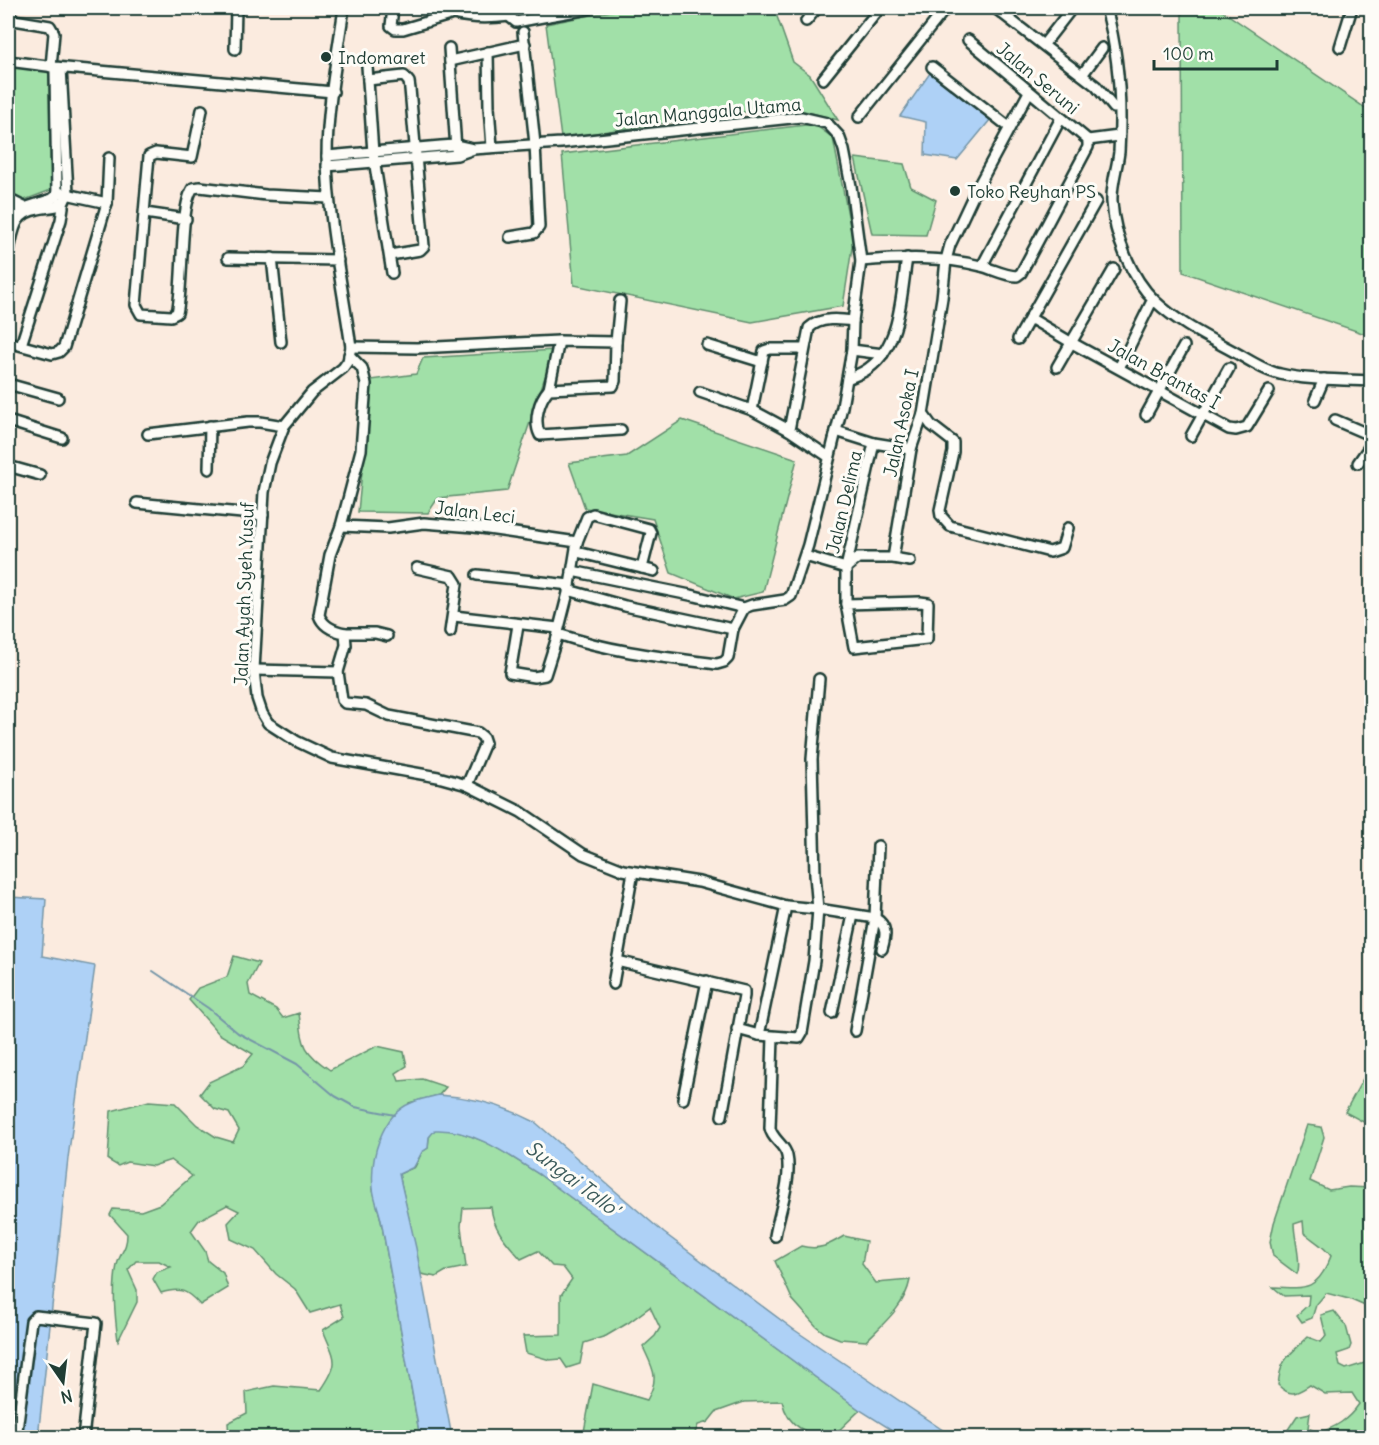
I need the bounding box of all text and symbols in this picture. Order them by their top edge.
scale bar [1154,33,1277,71]
street label: Jalan Seruni [992,37,1084,119]
text: 100 m [1163,42,1214,65]
place label: Indomaret [338,46,425,69]
marker: Indomaret [319,50,333,64]
street label: Jalan Manggala Utama [614,92,802,132]
place label: Toko Reyhan PS [967,180,1096,203]
marker: Toko Reyhan PS [948,184,962,198]
street label: Jalan Brantas I [1104,334,1224,414]
street label: Jalan Asoka I [878,367,924,479]
street label: Jalan Delima [821,448,867,556]
street label: Jalan Leci [434,496,516,528]
street label: Jalan Ayah Syeh Yusuf [229,501,259,686]
water label: Sungai Tallo' [521,1135,627,1223]
north arrow [33,1352,93,1412]
text: N [59,1386,74,1408]

